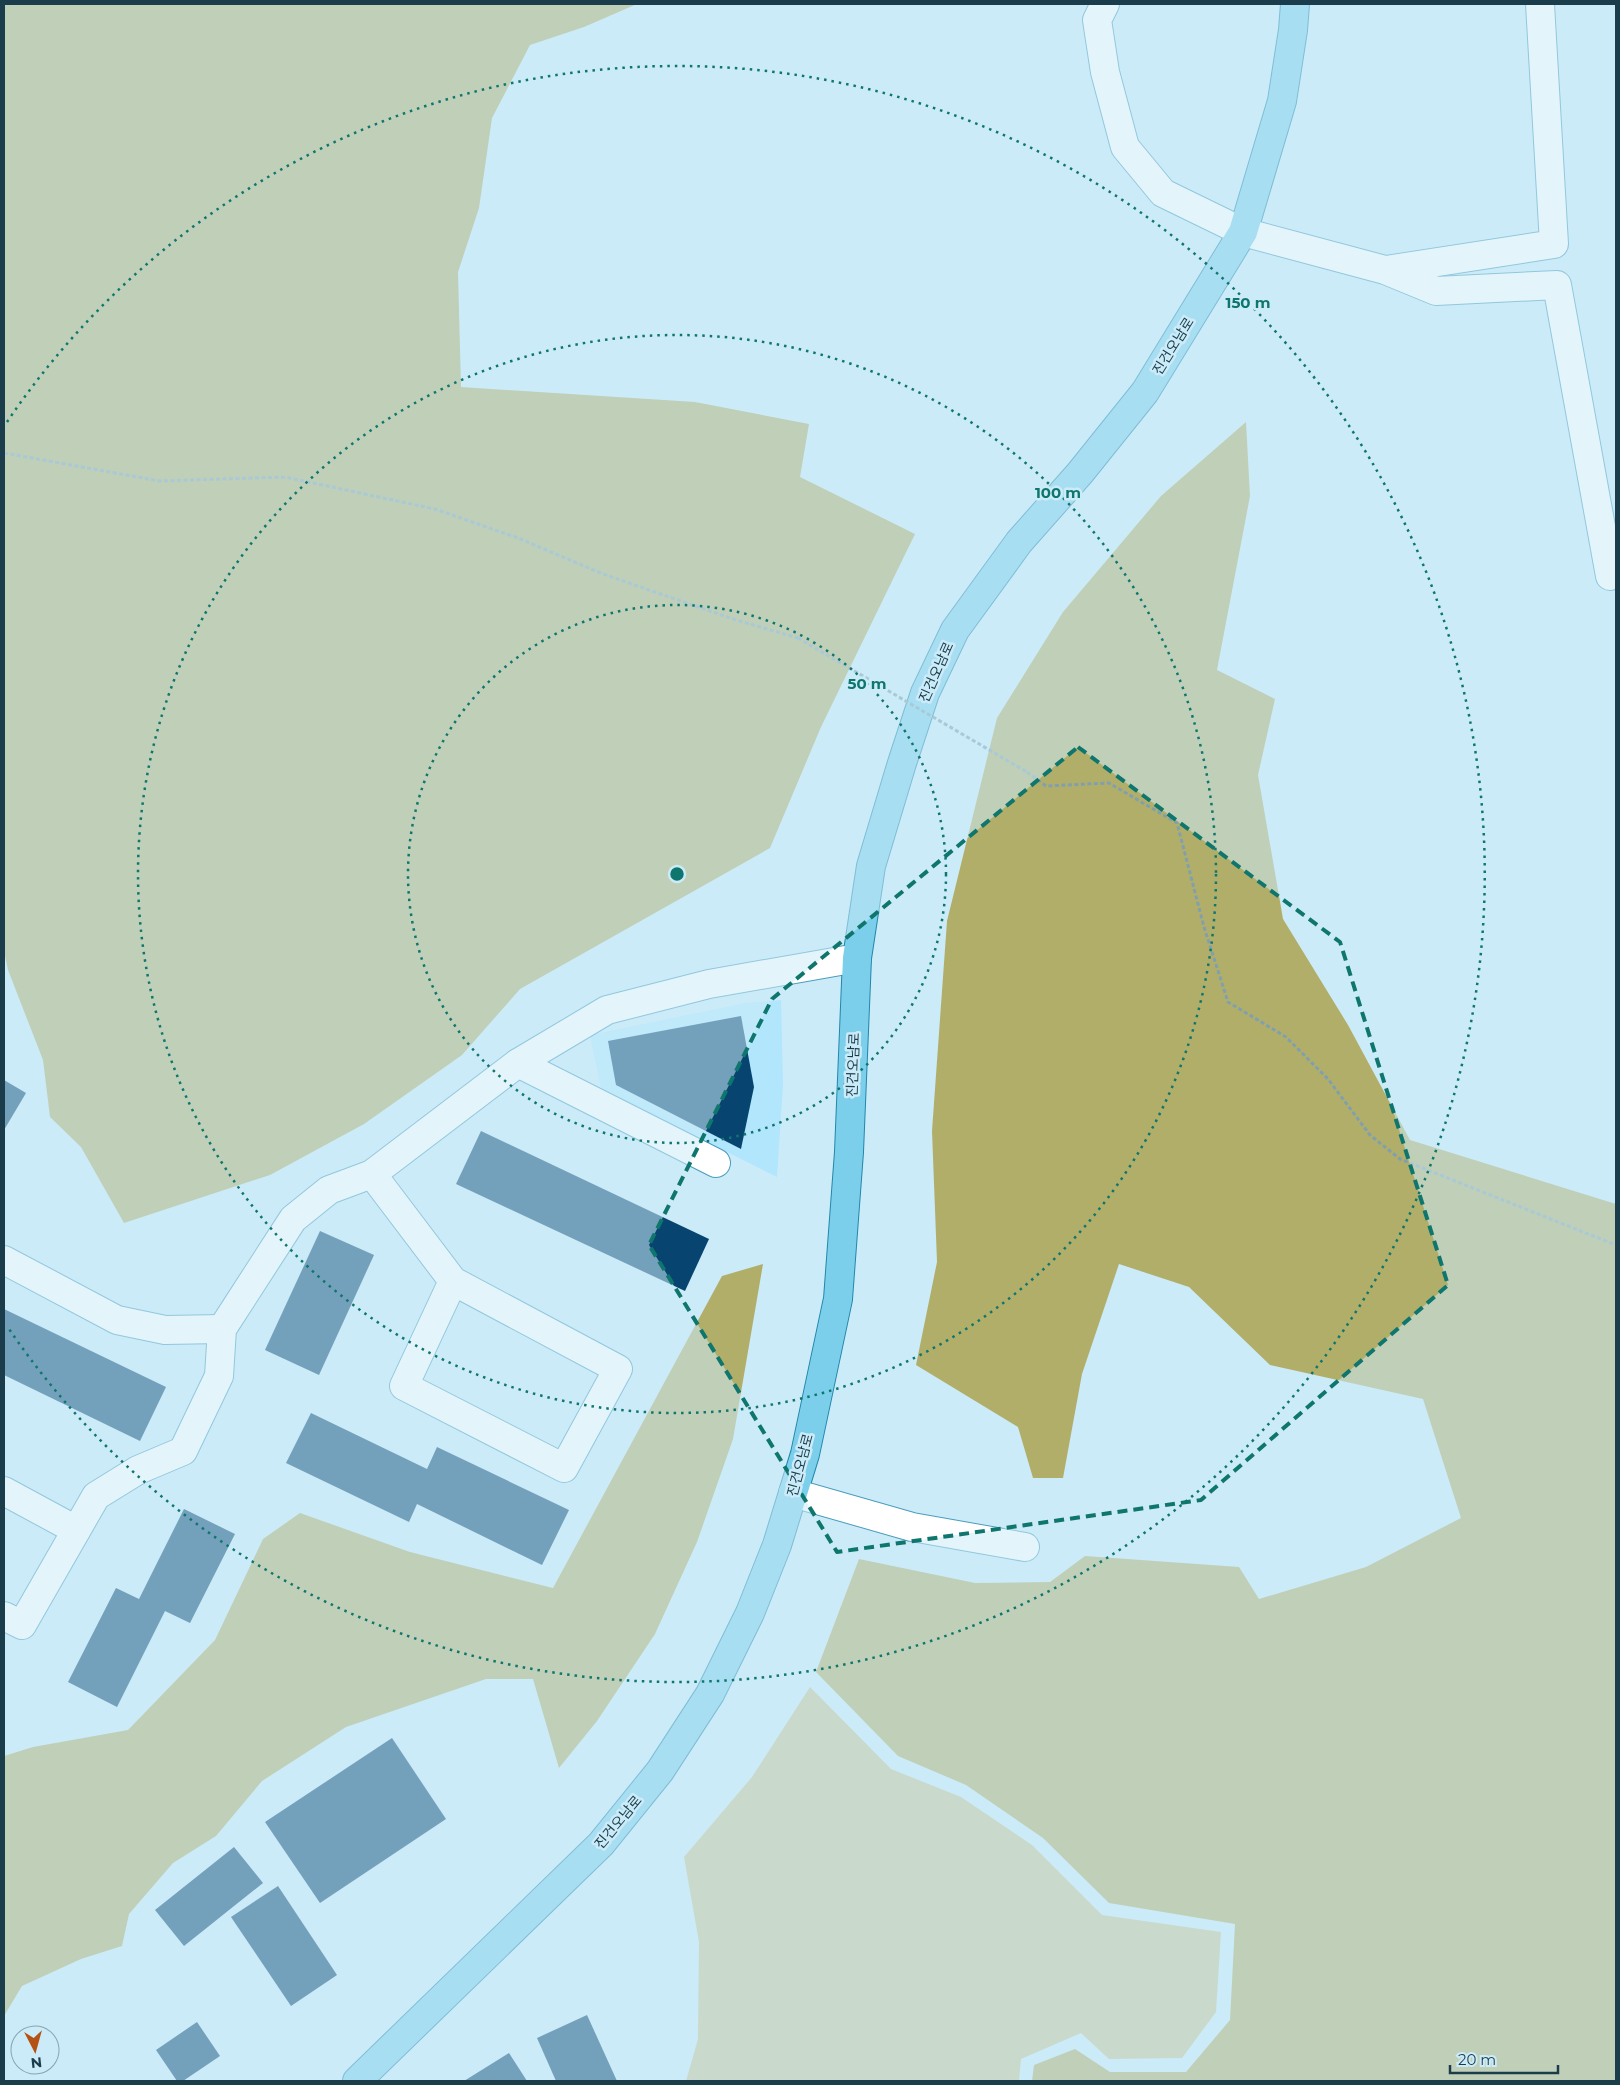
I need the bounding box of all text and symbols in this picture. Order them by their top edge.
text: 150 m [1226,293,1270,312]
street label: 진건오남로 [1148,314,1198,378]
text: 100 m [1035,483,1081,502]
street label: 진건오남로 [915,639,957,705]
text: 50 m [847,674,887,693]
centre of rings [668,865,686,883]
street label: 진건오남로 [843,1032,863,1097]
street label: 진건오남로 [783,1431,817,1498]
street label: 진건오남로 [590,1791,646,1852]
north arrow [10,2025,60,2075]
scale bar [1450,2042,1558,2074]
text: 20 m [1458,2050,1496,2069]
text: N [30,2053,43,2072]

